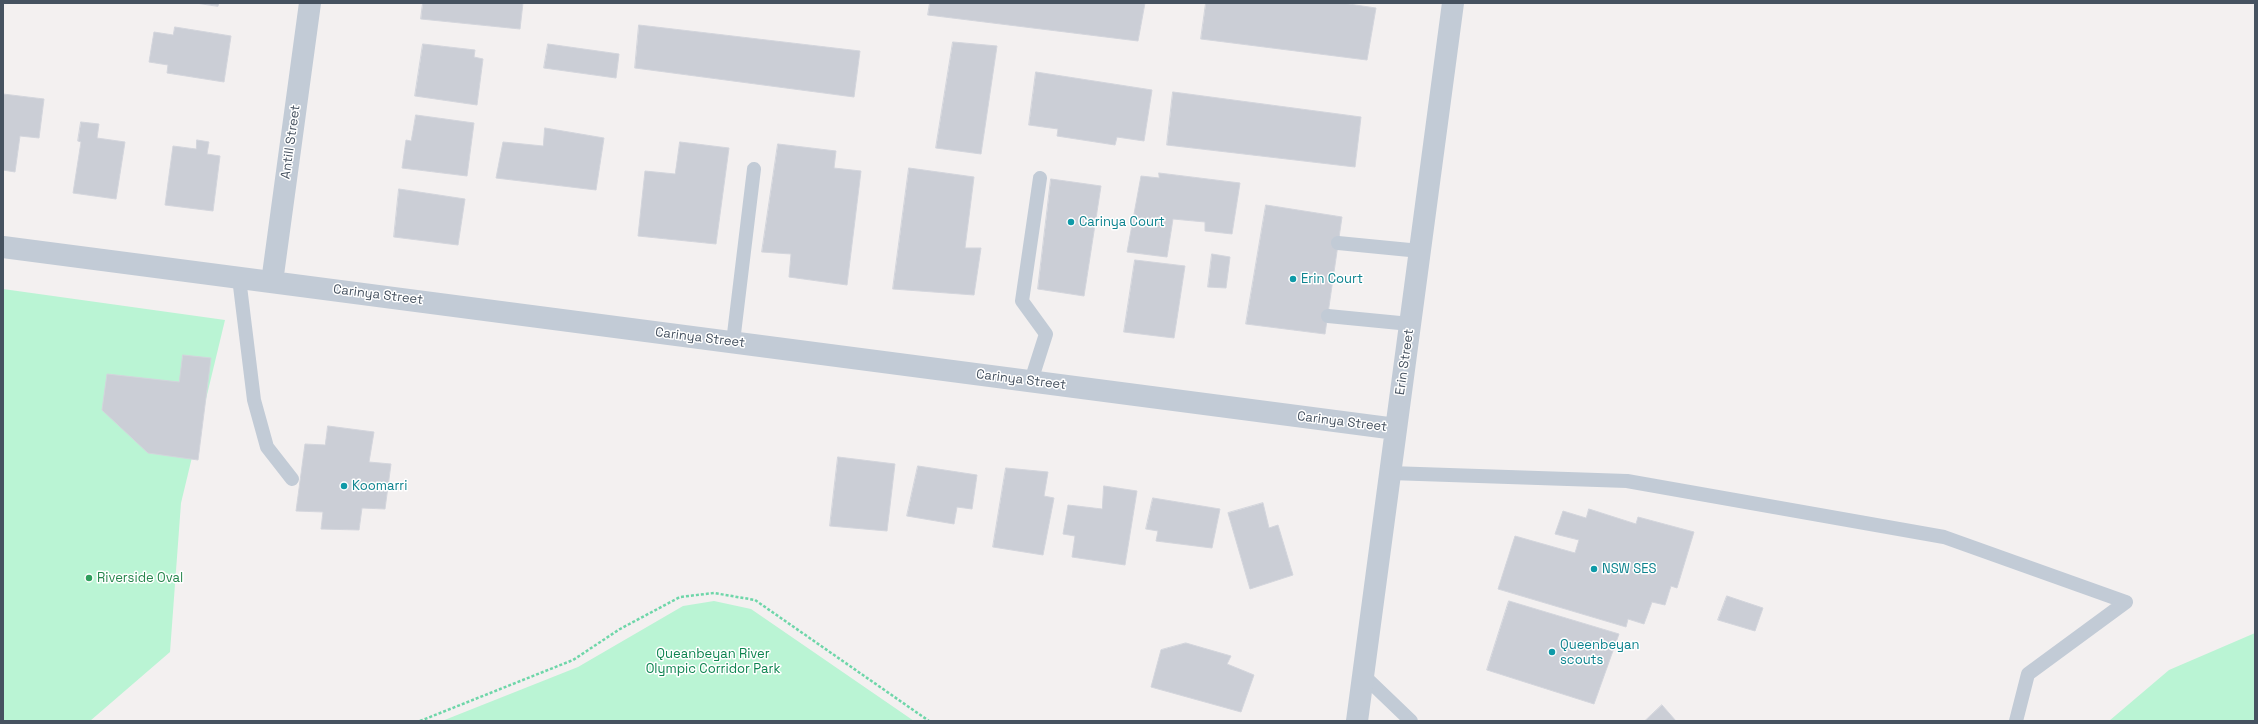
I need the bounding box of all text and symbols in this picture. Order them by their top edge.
street label: Antill Street [278,104,304,180]
place label: Carinya Court [1079,214,1165,230]
marker: Carinya Court [1066,217,1076,227]
place label: Erin Court [1301,271,1363,287]
marker: Erin Court [1288,274,1298,284]
street label: Carinya Street [332,282,424,308]
street label: Carinya Street [654,325,746,351]
street label: Erin Street [1393,328,1417,396]
street label: Carinya Street [975,367,1067,393]
street label: Carinya Street [1296,409,1388,435]
place label: Koomarri [352,478,407,494]
marker: Koomarri [339,481,349,491]
place label: NSW SES [1602,561,1657,577]
marker: NSW SES [1589,564,1599,574]
place label: Riverside Oval [97,570,183,586]
marker: Riverside Oval [84,573,94,583]
place label: Queenbeyan scouts [1560,637,1639,668]
park label: Queanbeyan River Olympic Corridor Park [646,646,780,677]
marker: Queenbeyan scouts [1547,647,1557,657]

